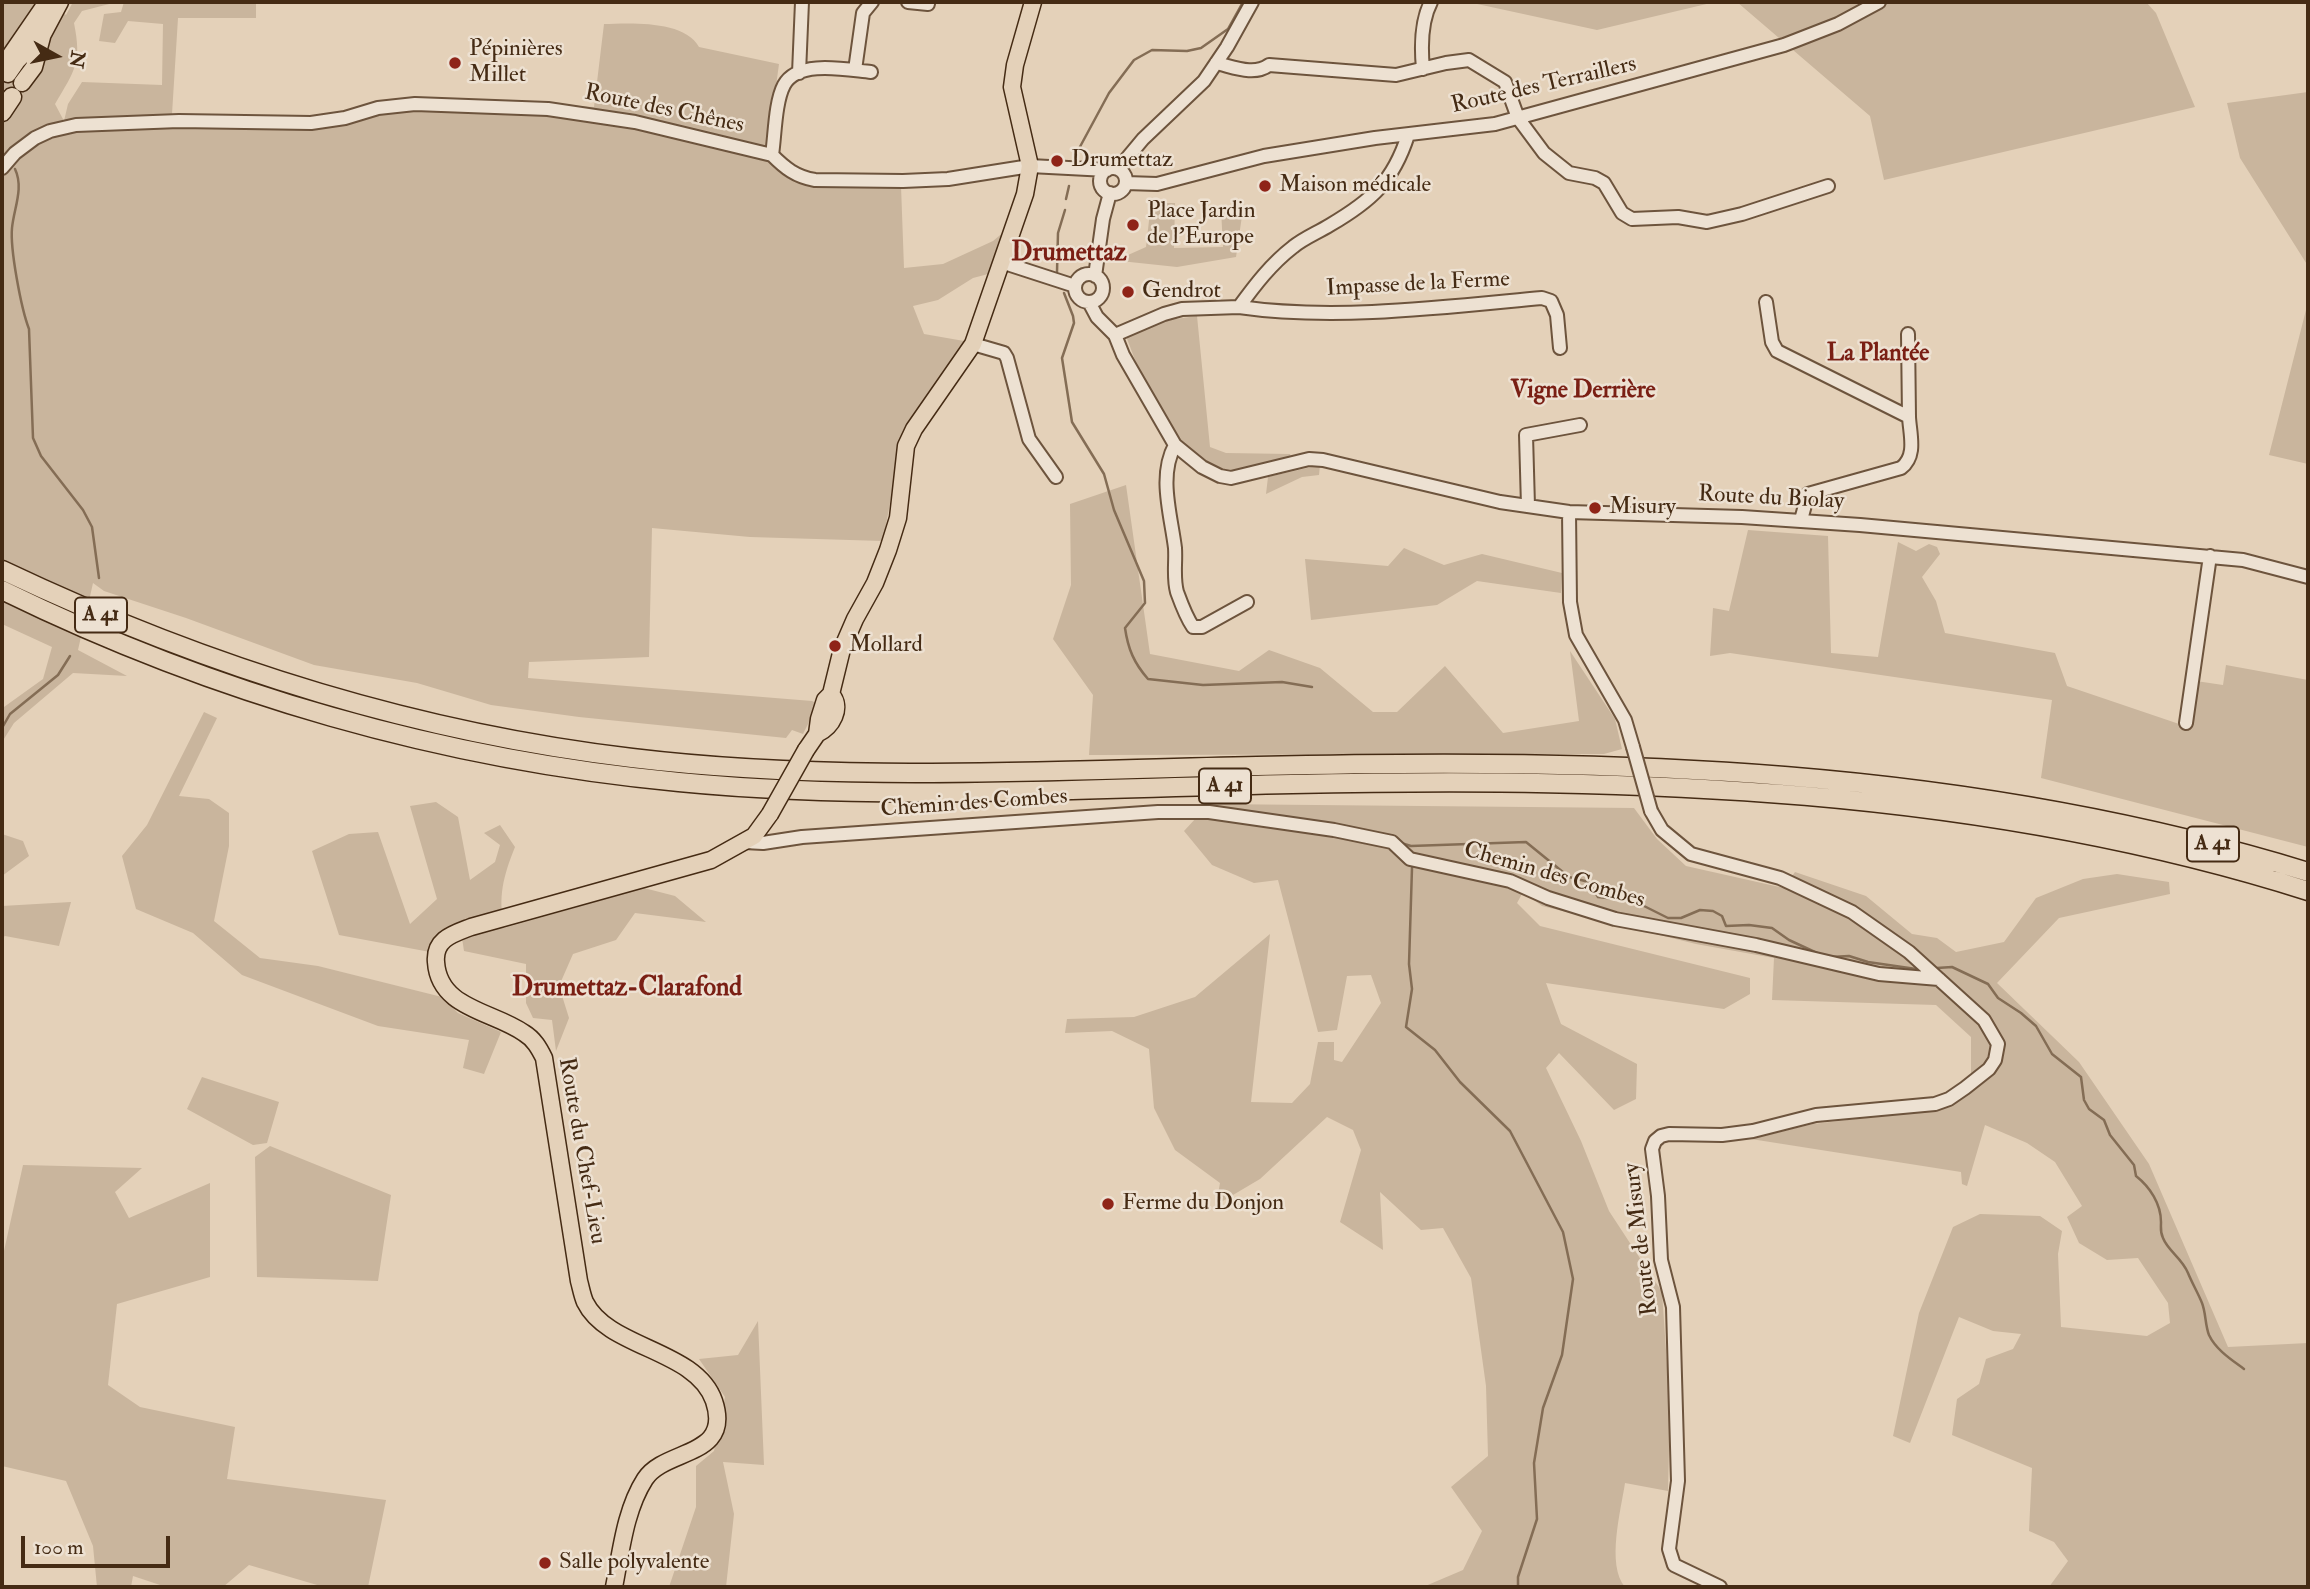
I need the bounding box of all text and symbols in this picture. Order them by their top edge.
north arrow [21,21,91,91]
place label: Pépinières Millet [469,36,563,90]
text: N [64,49,90,70]
street label: Route des Terraillers [1449,51,1639,121]
marker: Pépinières Millet [447,55,463,71]
street label: Route des Chênes [582,80,746,140]
place label: Drumettaz [1071,147,1173,175]
marker: Drumettaz [1049,153,1065,169]
place label: Maison médicale [1279,172,1431,200]
marker: Maison médicale [1257,178,1273,194]
place label: Place Jardin de l'Europe [1147,198,1256,252]
marker: Place Jardin de l'Europe [1125,217,1141,233]
district label: Drumettaz [1011,238,1127,270]
street label: Impasse de la Ferme [1326,266,1510,304]
place label: Gendrot [1142,278,1221,306]
marker: Gendrot [1120,284,1136,300]
district label: La Plantée [1827,341,1929,369]
district label: Vigne Derrière [1510,378,1656,406]
street label: Route du Biolay [1697,481,1845,517]
place label: Misury [1609,494,1676,522]
marker: Misury [1587,500,1603,516]
road number: A 41 [75,598,127,632]
place label: Mollard [849,632,923,660]
marker: Mollard [827,638,843,654]
road number: A 41 [1199,768,1251,804]
street label: Chemin des Combes [880,784,1068,824]
road number: A 41 [2187,826,2239,862]
street label: Chemin des Combes [1460,837,1648,915]
district label: Drumettaz-Clarafond [512,973,742,1005]
street label: Route du Chef-Lieu [551,1056,611,1246]
street label: Route de Misury [1619,1161,1665,1317]
place label: Ferme du Donjon [1122,1190,1284,1218]
marker: Ferme du Donjon [1100,1196,1116,1212]
scale bar [24,1522,173,1566]
text: 100 m [34,1534,84,1561]
place label: Salle polyvalente [559,1549,709,1577]
marker: Salle polyvalente [537,1555,553,1571]

